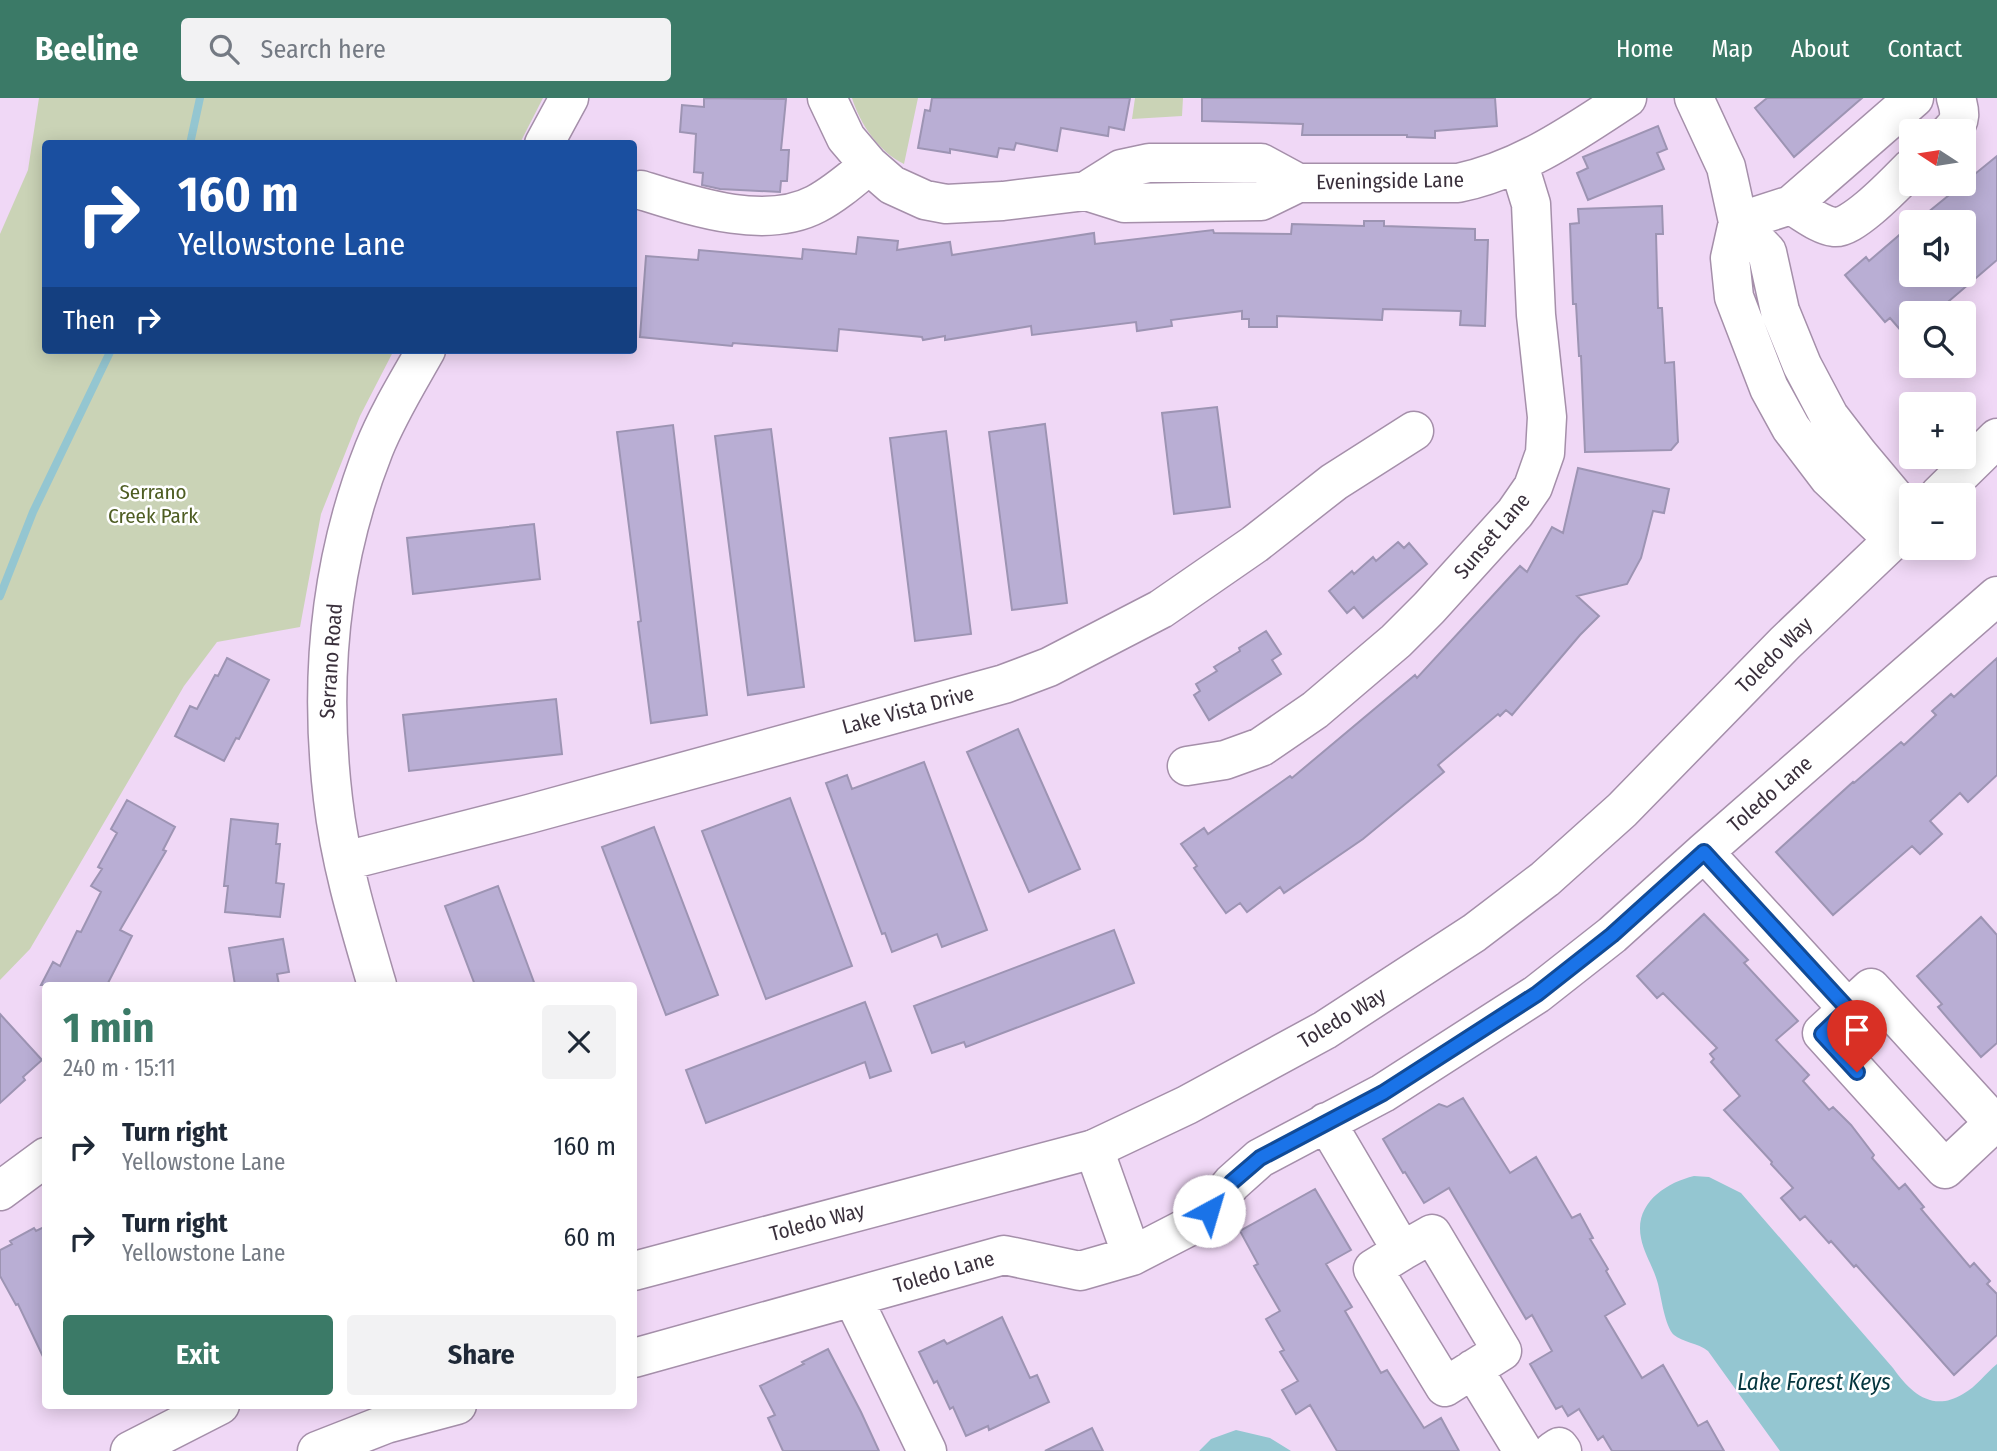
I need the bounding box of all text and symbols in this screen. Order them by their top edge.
search box [181,18,671,81]
text: Beeline [35,29,139,69]
icon: search [205,30,243,68]
text: Search here [261,34,386,65]
text: Home [1616,35,1673,63]
text: Map [1711,35,1753,63]
text: About [1791,35,1849,63]
text: Contact [1887,35,1962,63]
north arrow [1899,119,1976,196]
map controls [1899,119,1976,560]
text: 160 m [178,165,299,224]
street label: Eveningside Lane [1316,167,1464,195]
icon: right [63,168,154,259]
button: sound [1899,210,1976,287]
text: Yellowstone Lane [178,225,405,263]
icon: right [129,301,167,339]
button: search [1899,301,1976,378]
text: Then [63,305,115,336]
button: + [1899,392,1976,469]
park label: Serrano Creek Park [108,479,198,529]
button: − [1899,483,1976,560]
street label: Sunset Lane [1448,488,1536,584]
street label: Serrano Road [314,602,348,720]
street label: Toledo Way [1730,611,1818,699]
street label: Lake Vista Drive [839,680,977,740]
street label: Toledo Lane [1722,750,1818,838]
street label: Toledo Way [1294,982,1391,1054]
pin [1827,1000,1887,1072]
text: 1 min [63,1003,154,1053]
button: close [542,1005,616,1079]
icon: arrive [1838,1011,1876,1049]
text: 240 m · 15:11 [63,1054,176,1082]
text: Turn right [122,1117,228,1148]
icon: right [63,1128,101,1166]
text: 160 m [553,1131,616,1162]
text: Yellowstone Lane [122,1148,285,1176]
position arrow [1172,1174,1246,1248]
street label: Toledo Way [767,1197,868,1247]
text: Turn right [122,1208,228,1239]
icon: right [63,1219,101,1257]
text: 60 m [563,1222,616,1253]
text: Yellowstone Lane [122,1239,285,1267]
street label: Toledo Lane [891,1245,997,1299]
button: Exit [63,1315,333,1395]
button: Share [347,1315,616,1395]
water label: Lake Forest Keys [1737,1368,1891,1396]

